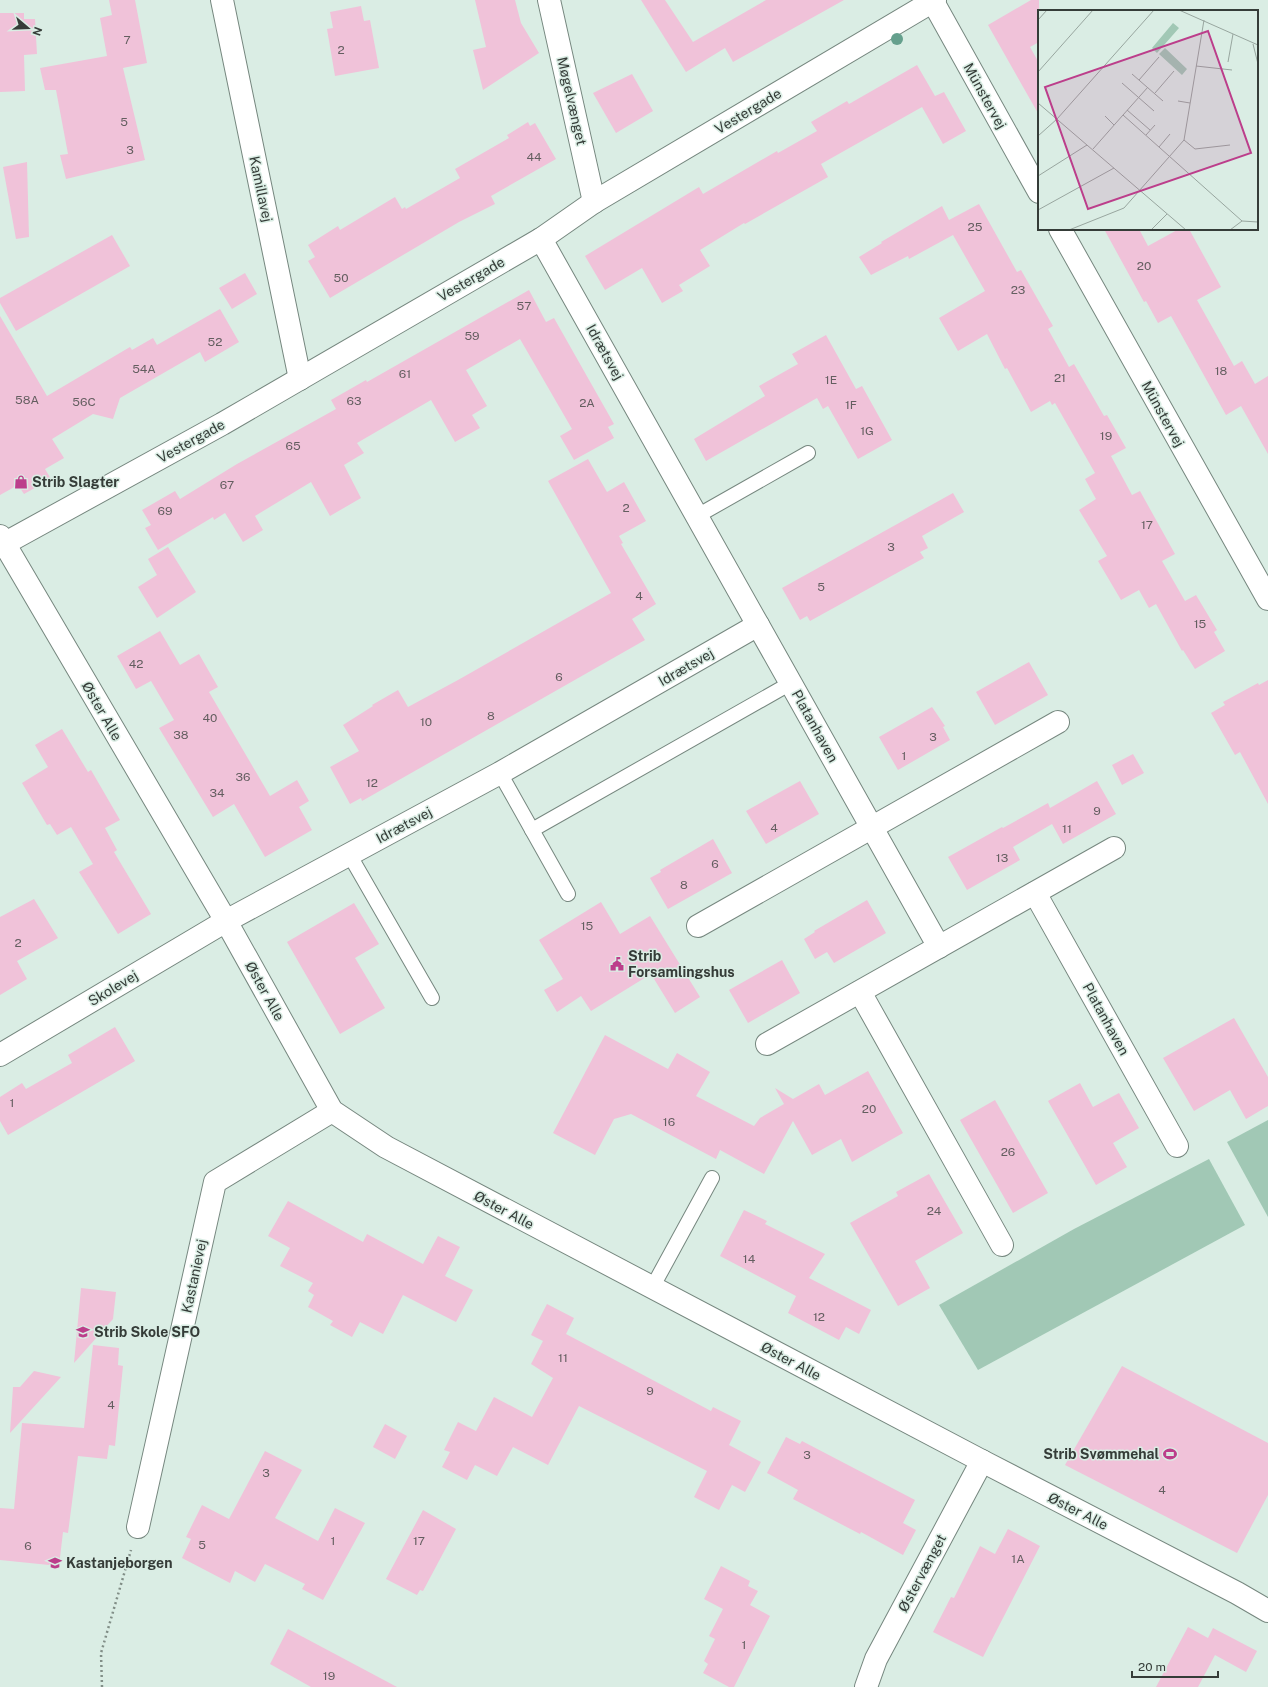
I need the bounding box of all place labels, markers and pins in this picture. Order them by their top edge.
shop icon: Strib Slagter [13,474,29,490]
place label: Strib Slagter [32,474,119,490]
place label: Strib Forsamlingshus [628,948,735,980]
public building icon: Strib Forsamlingshus [609,956,625,972]
school or university icon: Strib Skole SFO [75,1324,91,1340]
place label: Strib Skole SFO [94,1324,200,1340]
place label: Strib Svømmehal [1043,1446,1159,1462]
sports icon: Strib Svømmehal [1162,1446,1178,1462]
school or university icon: Kastanjeborgen [47,1555,63,1571]
place label: Kastanjeborgen [66,1555,172,1571]

